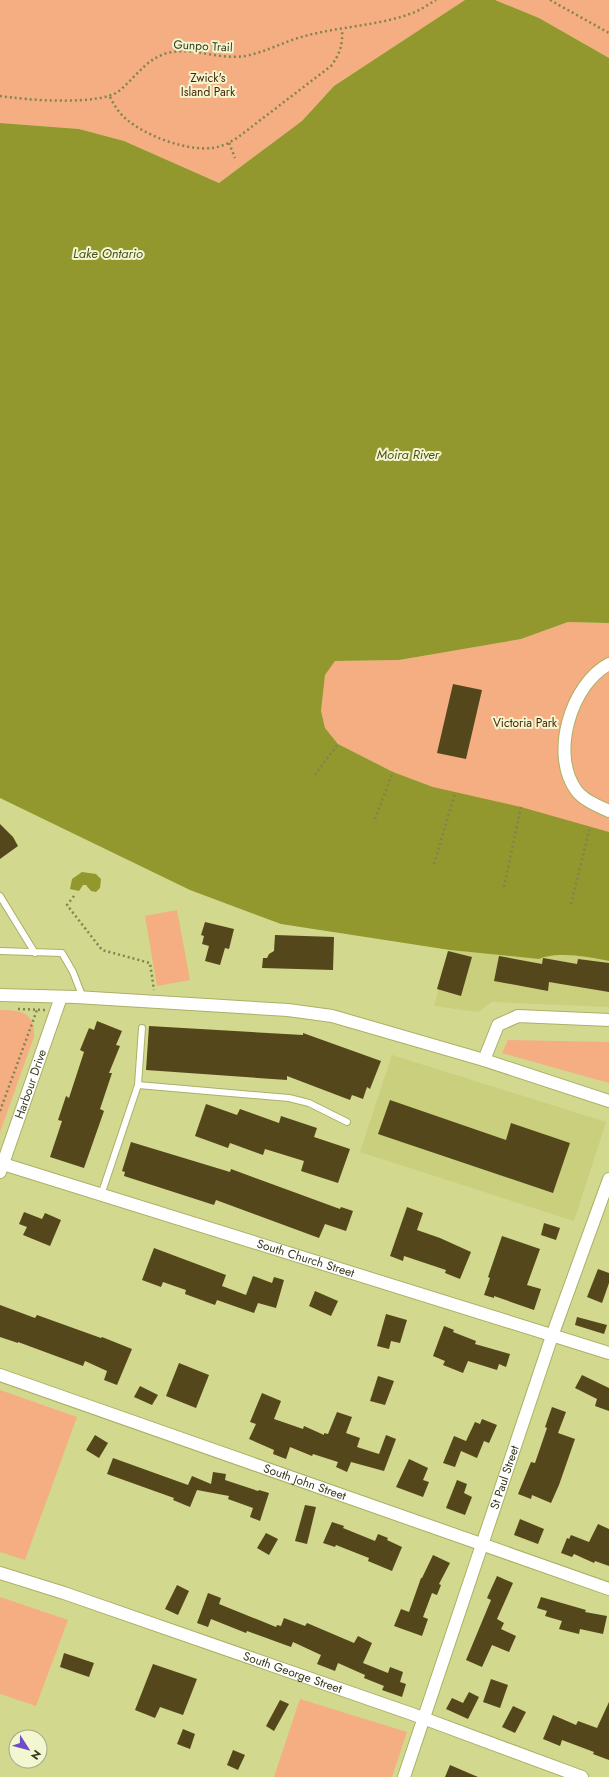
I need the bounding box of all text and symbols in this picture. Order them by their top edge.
street label: Gunpo Trail [173,35,233,57]
park label: Zwick's Island Park [181,69,236,101]
water label: Lake Ontario [73,244,143,263]
water label: Moira River [377,445,440,464]
park label: Victoria Park [493,714,558,732]
street label: Harbour Drive [10,1047,51,1121]
street label: South Church Street [255,1235,357,1282]
street label: St Paul Street [485,1443,524,1512]
street label: South John Street [261,1459,349,1505]
street label: South George Street [241,1647,345,1698]
north arrow [8,1729,48,1769]
text: N [27,1747,45,1763]

